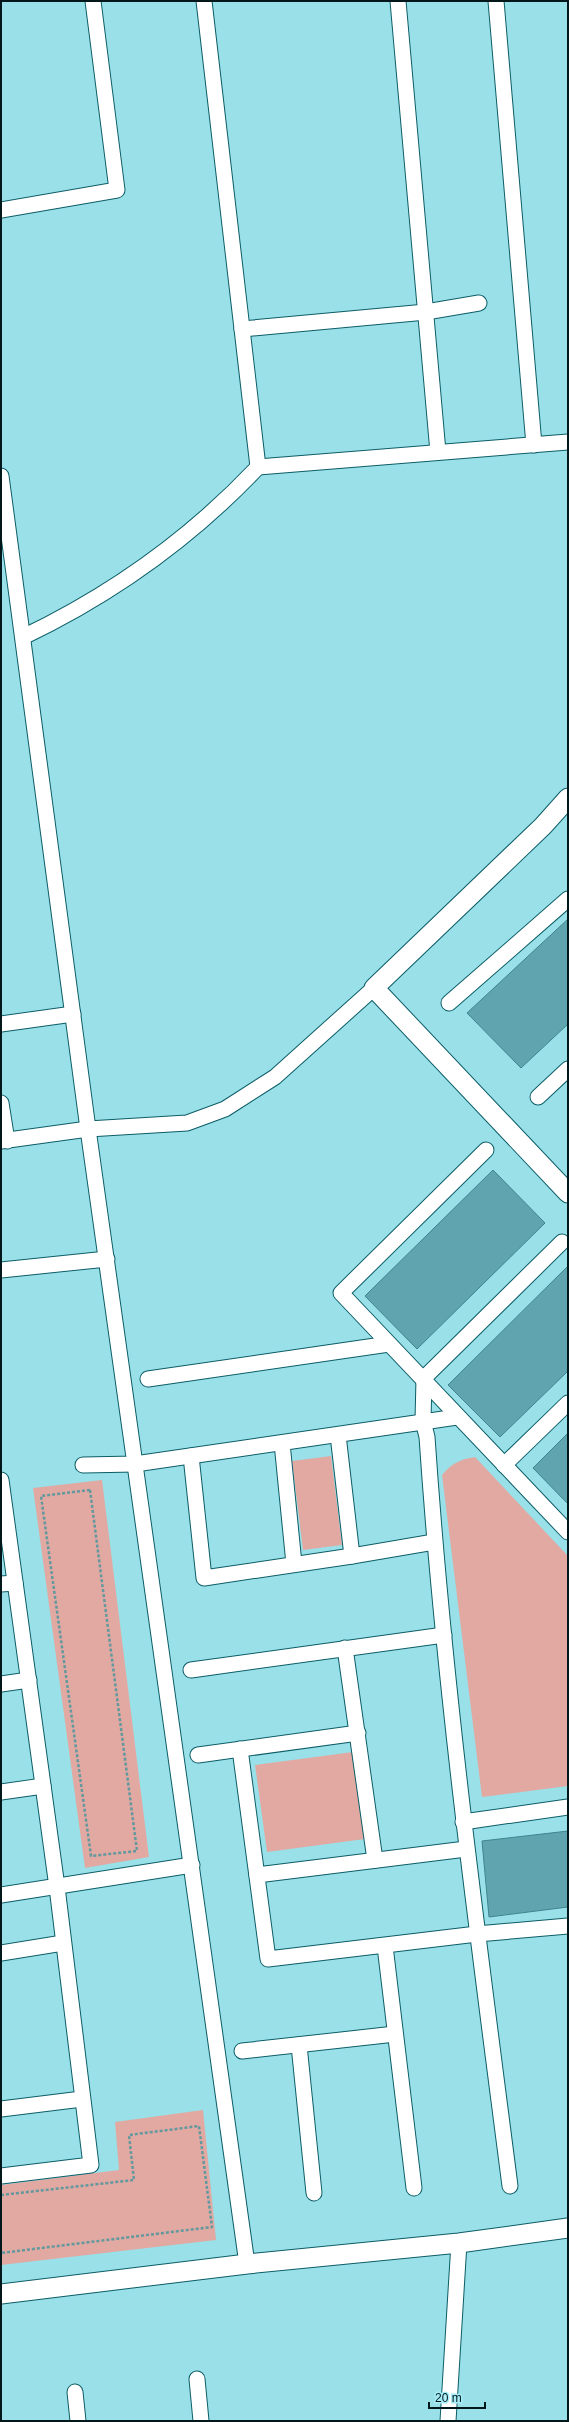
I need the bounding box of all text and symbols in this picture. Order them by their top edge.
scale bar [429,2384,485,2410]
text: 20 m [435,2391,462,2405]

